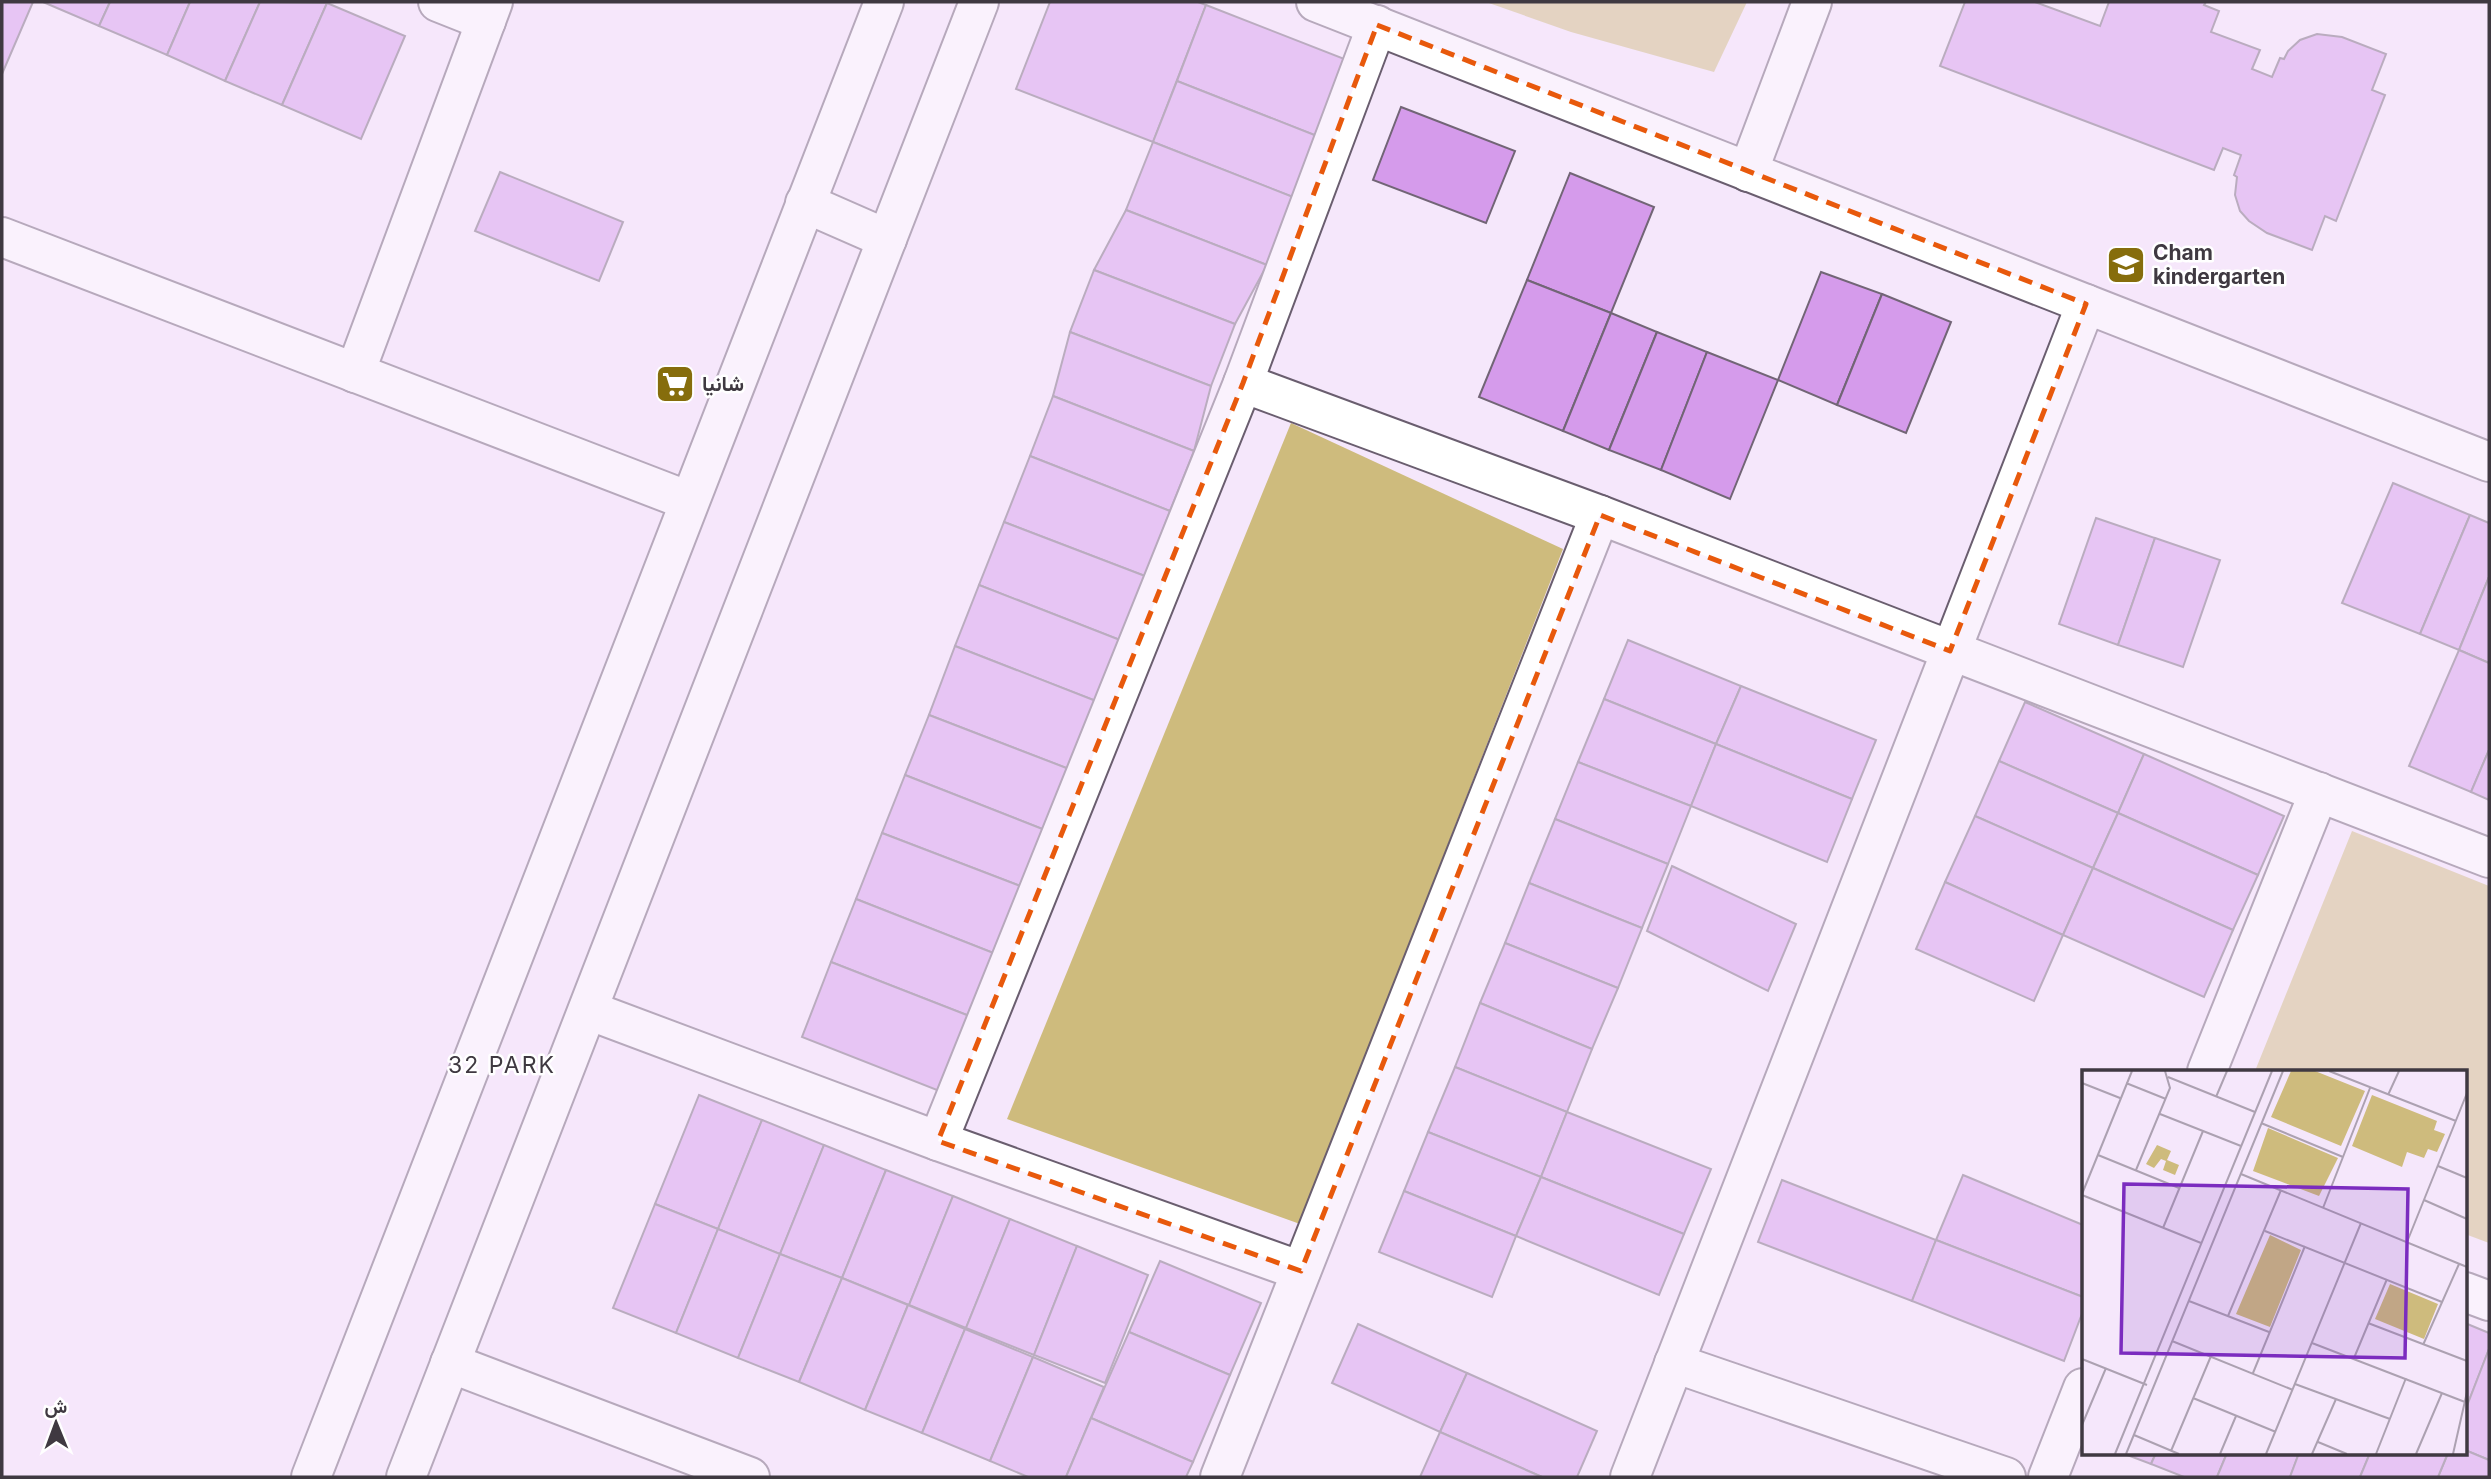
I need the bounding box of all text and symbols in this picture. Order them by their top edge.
place label: Cham kindergarten [2153,240,2285,289]
school or university icon: Cham kindergarten [2105,244,2147,286]
supermarket icon: شانيا [654,363,696,405]
place label: شانيا [702,371,744,396]
district label: 32 PARK [448,1051,556,1079]
inset map [2082,1070,2466,1454]
north arrow [21,1388,91,1458]
text: ش [44,1395,67,1418]

